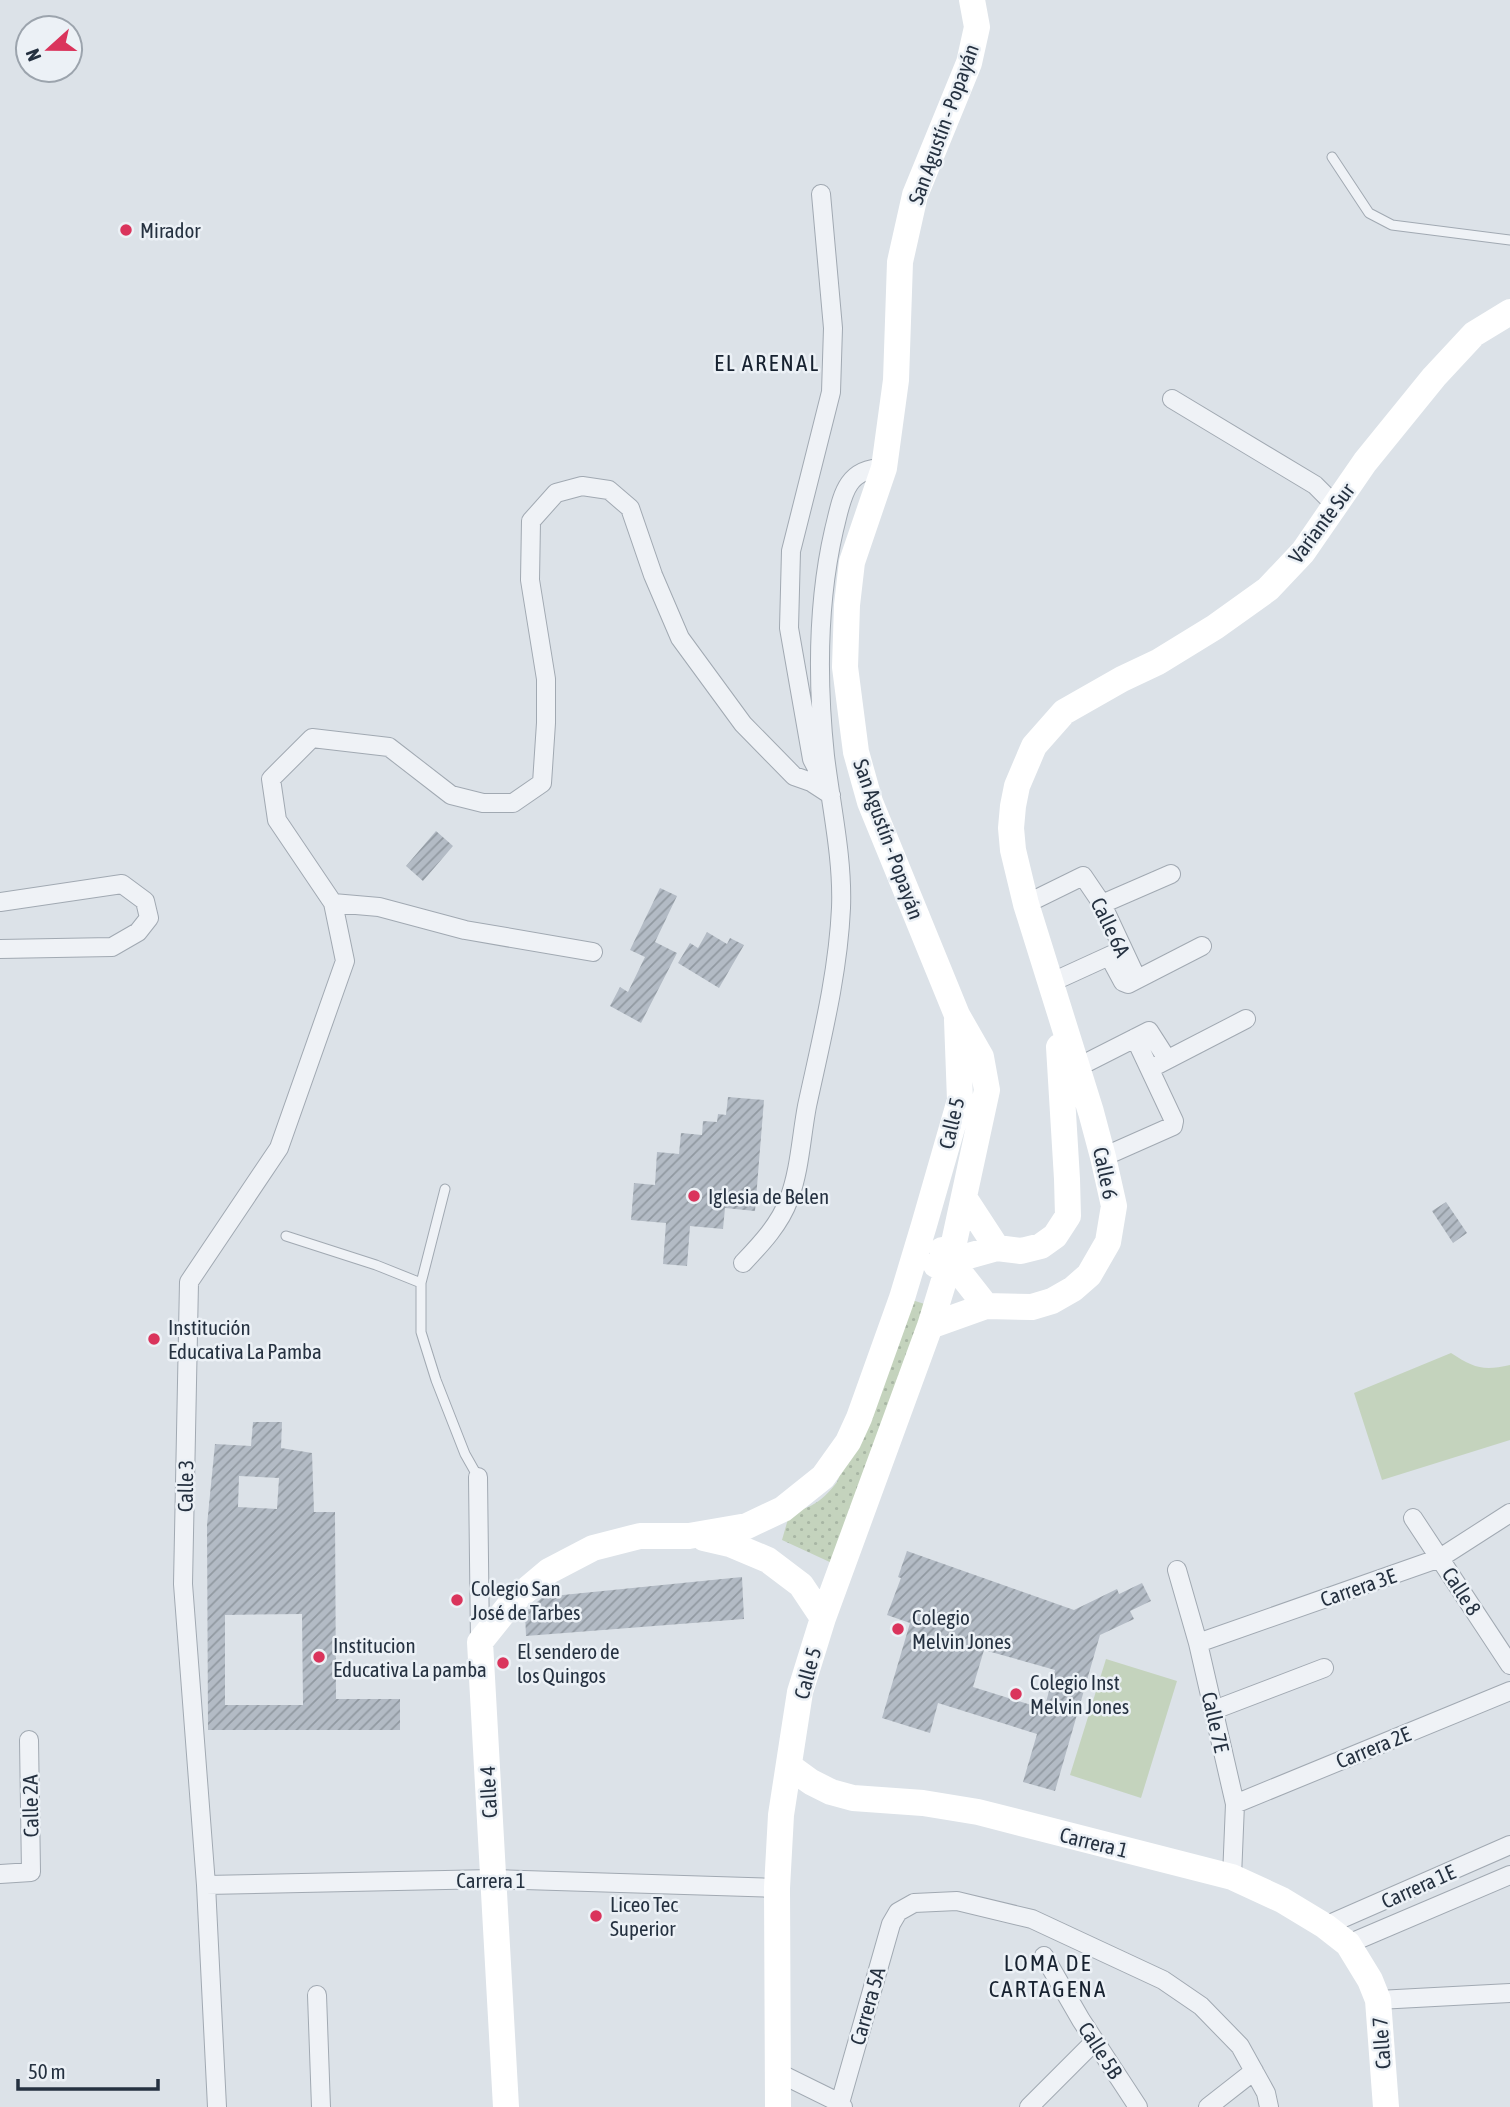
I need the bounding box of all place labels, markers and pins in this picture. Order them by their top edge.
place label: Mirador [140,218,201,242]
marker: Mirador [118,222,134,238]
place label: Iglesia de Belen [708,1184,829,1208]
marker: Iglesia de Belen [686,1188,702,1204]
place label: Institución Educativa La Pamba [168,1315,322,1363]
marker: Institución Educativa La Pamba [146,1331,162,1347]
place label: Colegio San José de Tarbes [471,1576,580,1624]
marker: Colegio San José de Tarbes [449,1592,465,1608]
place label: Colegio Melvin Jones [912,1605,1011,1653]
marker: Colegio Melvin Jones [890,1621,906,1637]
place label: Institucion Educativa La pamba [333,1633,487,1681]
place label: El sendero de los Quingos [517,1639,619,1687]
marker: Institucion Educativa La pamba [311,1649,327,1665]
marker: El sendero de los Quingos [495,1655,511,1671]
place label: Colegio Inst Melvin Jones [1030,1670,1129,1718]
marker: Colegio Inst Melvin Jones [1008,1686,1024,1702]
place label: Liceo Tec Superior [610,1892,678,1940]
marker: Liceo Tec Superior [588,1908,604,1924]

